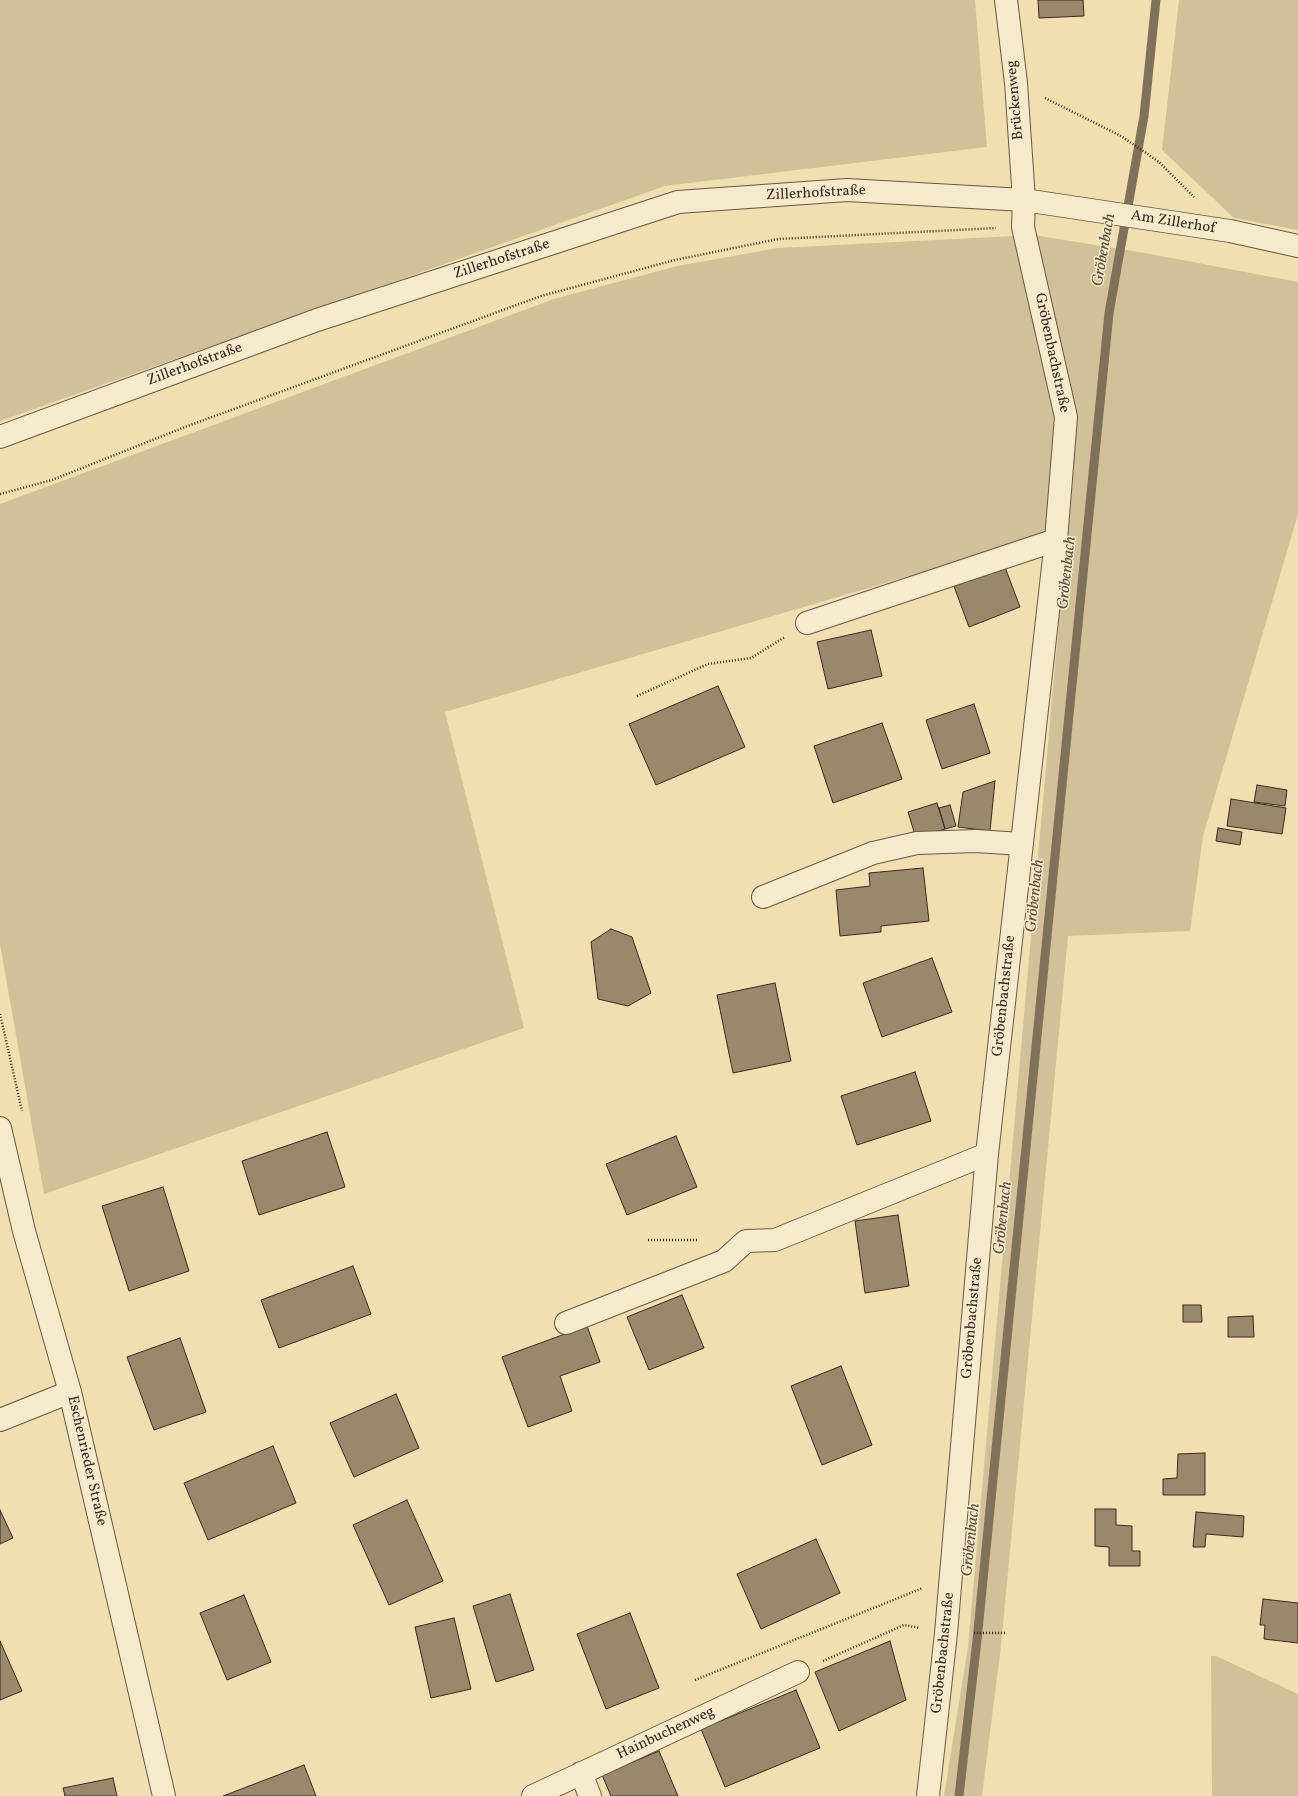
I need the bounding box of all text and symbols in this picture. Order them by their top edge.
street label: Brückenweg [1004,59,1028,141]
street label: Zillerhofstraße [766,182,866,206]
street label: Am Zillerhof [1130,207,1216,239]
water label: Gröbenbach [1089,212,1121,288]
street label: Zillerhofstraße [452,236,552,284]
street label: Gröbenbachstraße [1030,292,1072,414]
street label: Zillerhofstraße [145,339,245,391]
water label: Gröbenbach [1055,536,1081,610]
water label: Gröbenbach [1023,859,1049,933]
street label: Gröbenbachstraße [990,934,1020,1058]
water label: Gröbenbach [991,1181,1017,1255]
street label: Gröbenbachstraße [959,1257,987,1379]
street label: Eschenrieder Straße [62,1394,110,1528]
water label: Gröbenbach [959,1503,985,1577]
street label: Gröbenbachstraße [929,1591,959,1715]
street label: Hainbuchenweg [614,1703,718,1765]

